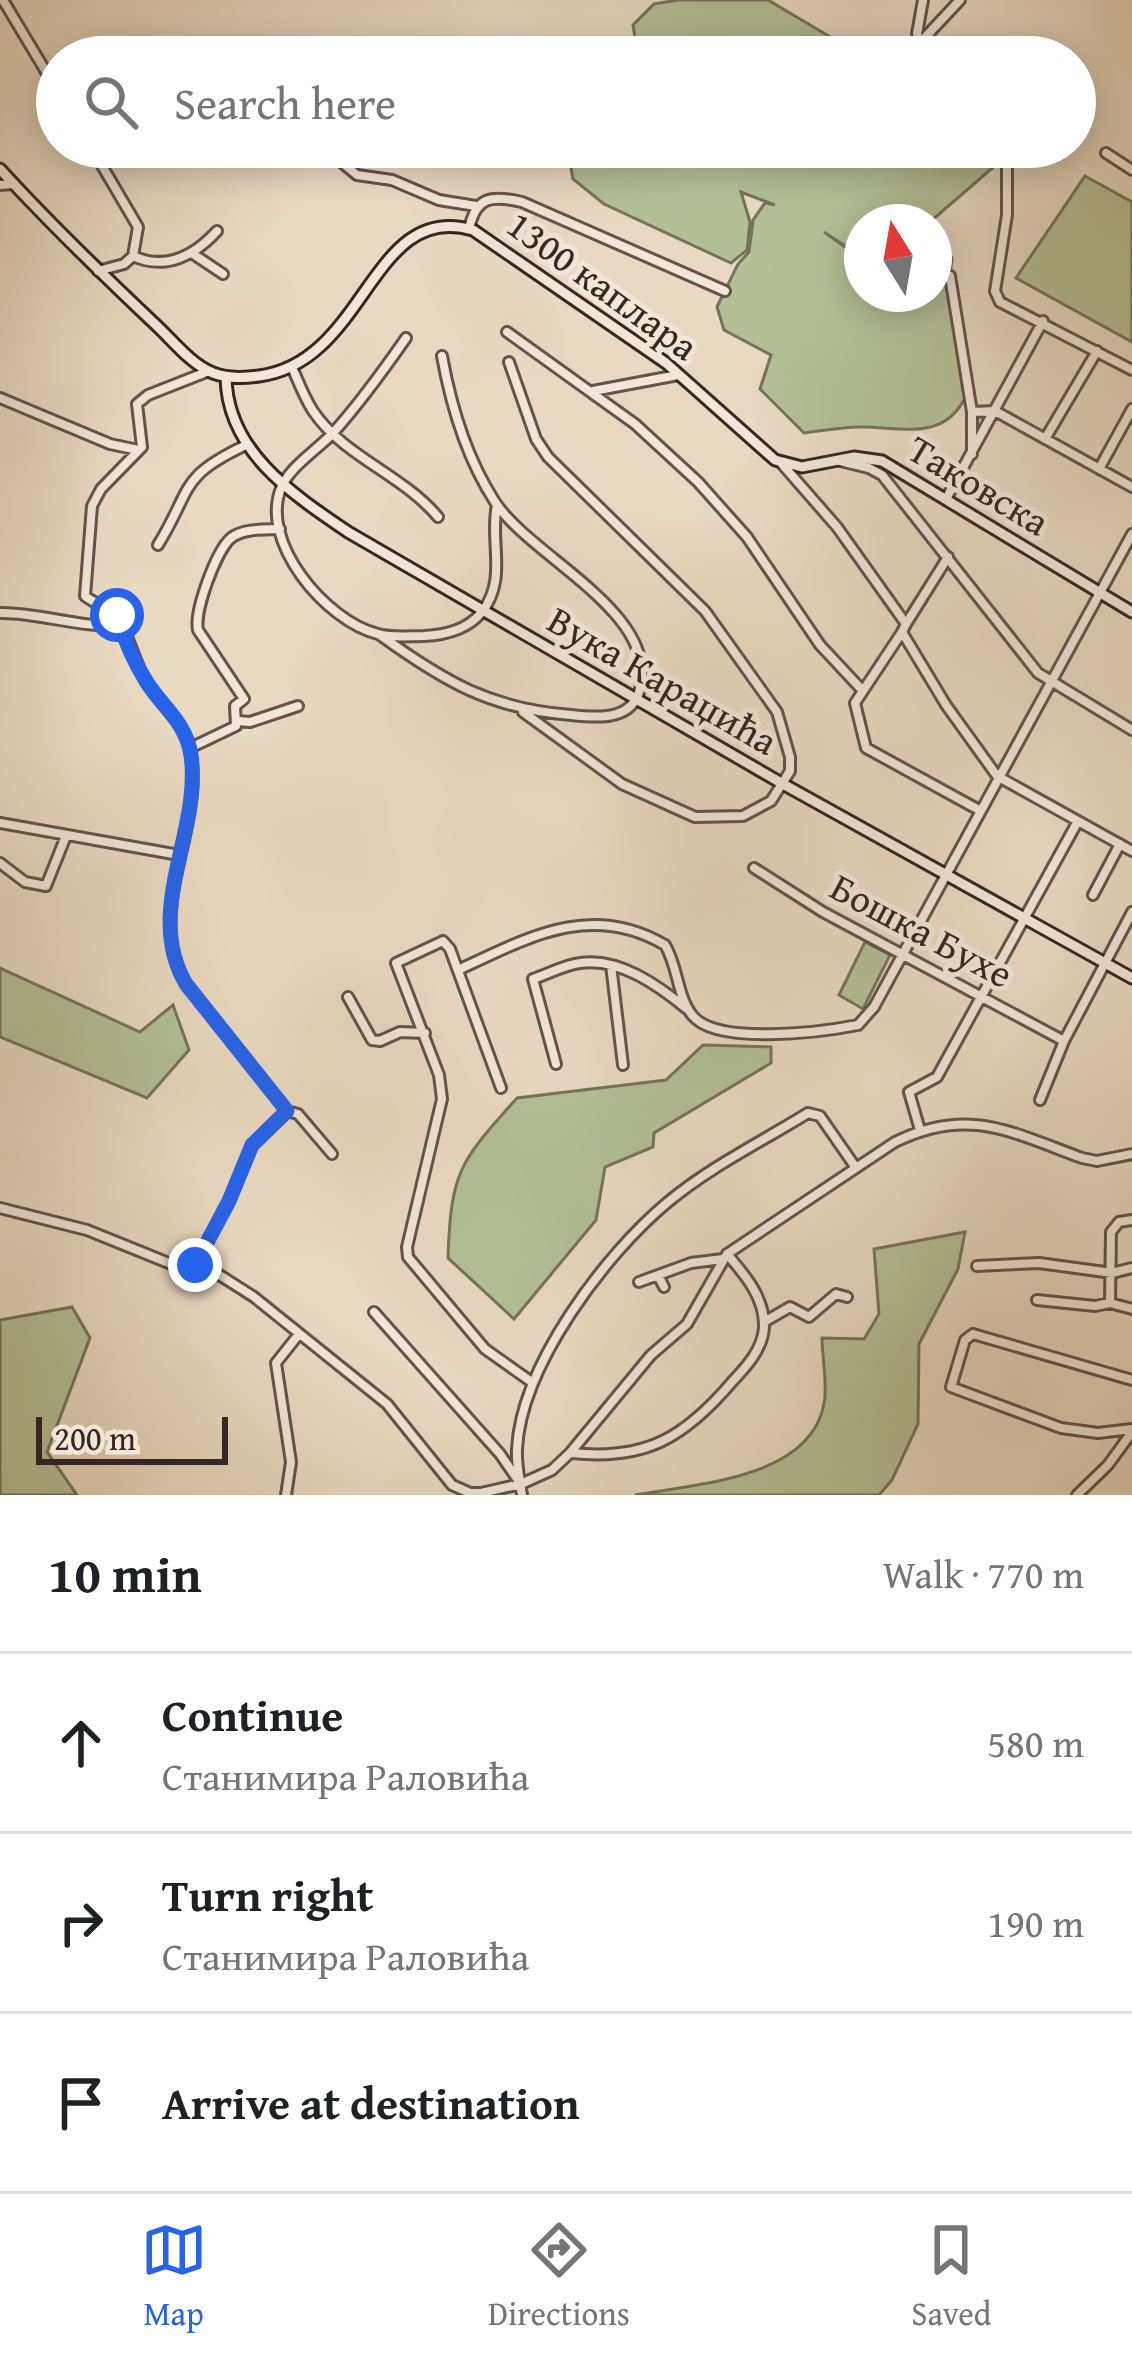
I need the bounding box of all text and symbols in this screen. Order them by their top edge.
search box [36,36,1096,168]
icon: search [78,69,144,135]
text: Search here [174,70,396,135]
street label: 1300 каплара [496,196,711,374]
north arrow [844,204,952,312]
street label: Таковска [898,420,1061,549]
route start [90,588,144,642]
street label: Вука Караџића [538,591,789,769]
street label: Бошка Бухе [821,858,1024,1001]
route end [168,1238,222,1292]
scale bar [36,1411,228,1464]
text: 200 m [54,1414,136,1462]
text: 10 min [48,1536,202,1611]
text: Walk · 770 m [883,1545,1084,1602]
text: Continue [162,1682,343,1747]
icon: ahead [48,1710,114,1776]
text: 580 m [987,1714,1084,1771]
text: Станимира Раловића [162,1747,529,1804]
text: Turn right [162,1862,374,1927]
icon: right [48,1890,114,1956]
text: 190 m [987,1894,1084,1951]
text: Станимира Раловића [162,1927,529,1984]
icon: arrive [48,2070,114,2136]
text: Arrive at destination [162,2070,580,2135]
tab: Map [141,2217,207,2337]
tab: Directions [488,2217,630,2337]
tab: Saved [911,2217,991,2337]

